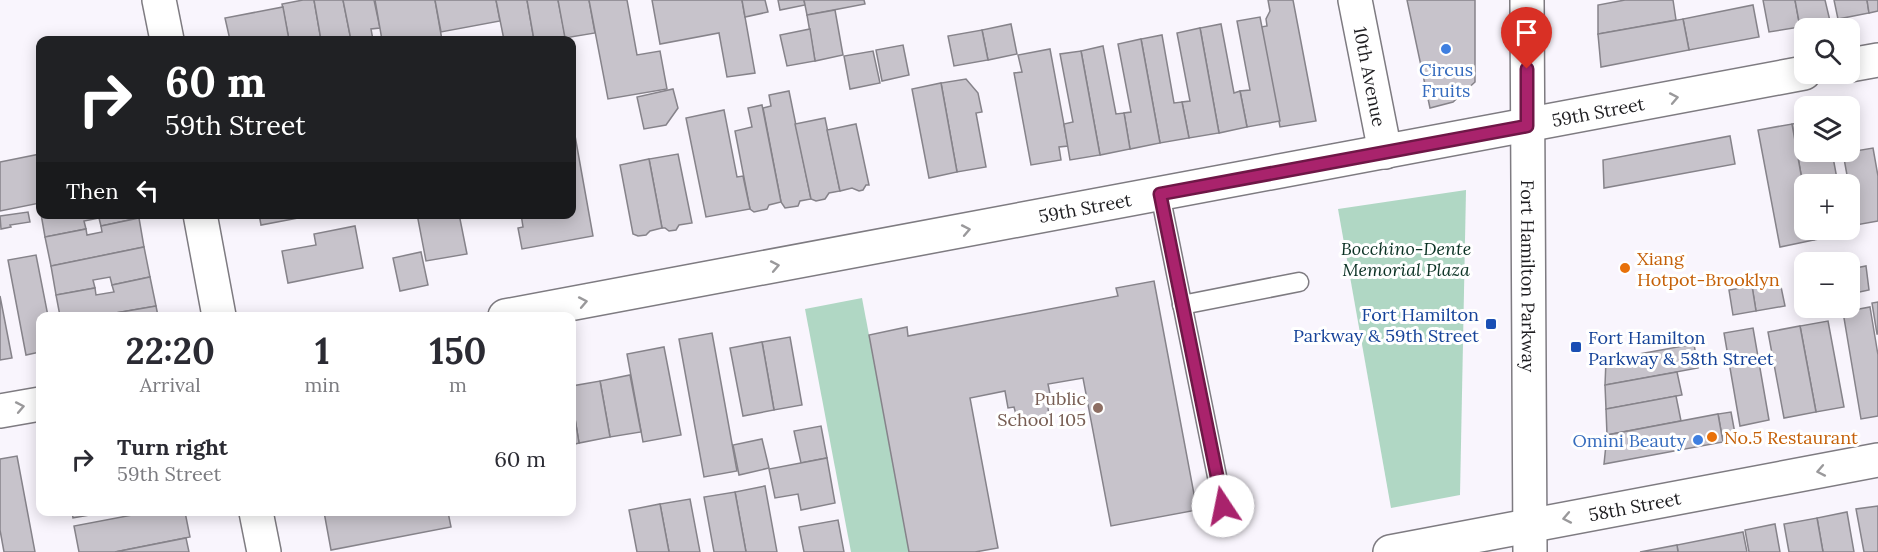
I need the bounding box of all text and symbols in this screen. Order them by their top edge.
pin [1501,7,1552,69]
icon: arrive [1510,16,1543,49]
map controls [1794,18,1860,318]
button: search [1794,18,1860,84]
street label: 10th Avenue [1349,25,1391,129]
marker: Circus Fruits [1439,42,1453,56]
text: 60 m [165,55,266,109]
place label: Circus Fruits [1419,58,1473,102]
icon: right [66,60,144,138]
street label: 59th Street [1550,92,1646,131]
one-way arrow [1669,92,1679,105]
button: layers [1794,96,1860,162]
text: 59th Street [165,108,306,142]
icon: left [131,174,164,207]
button: + [1794,174,1860,240]
text: Then [66,177,119,205]
street label: Fort Hamilton Parkway [1516,180,1541,373]
street label: 59th Street [1037,188,1133,227]
one-way arrow [961,224,971,237]
park label: Bocchino-Dente Memorial Plaza [1341,237,1471,281]
place label: Xiang Hotpot-Brooklyn [1637,247,1780,291]
button: − [1794,252,1860,318]
one-way arrow [769,260,779,273]
marker: Xiang Hotpot-Brooklyn [1618,261,1632,275]
one-way arrow [578,296,588,309]
place label: Fort Hamilton Parkway & 59th Street [1293,303,1479,347]
marker: Fort Hamilton Parkway & 59th Street [1484,317,1498,331]
place label: Fort Hamilton Parkway & 58th Street [1588,326,1774,370]
text: 22:20 [125,328,215,374]
text: 1 [315,328,330,374]
text: 150 [430,328,487,374]
marker: Fort Hamilton Parkway & 58th Street [1569,340,1583,354]
text: Arrival [140,372,201,397]
text: min [304,372,340,397]
text: m [449,372,467,397]
place label: Public School 105 [997,387,1086,431]
one-way arrow [15,401,25,414]
marker: Public School 105 [1091,401,1105,415]
place label: No.5 Restaurant [1724,426,1858,449]
place label: Omini Beauty [1572,429,1686,452]
marker: No.5 Restaurant [1705,430,1719,444]
text: Turn right [117,433,228,461]
marker: Omini Beauty [1691,433,1705,447]
icon: right [66,443,99,476]
text: 60 m [494,445,546,473]
text: 59th Street [117,461,221,486]
one-way arrow [1816,464,1826,477]
position arrow [1191,474,1255,538]
street label: 58th Street [1587,486,1683,526]
one-way arrow [1562,511,1572,524]

